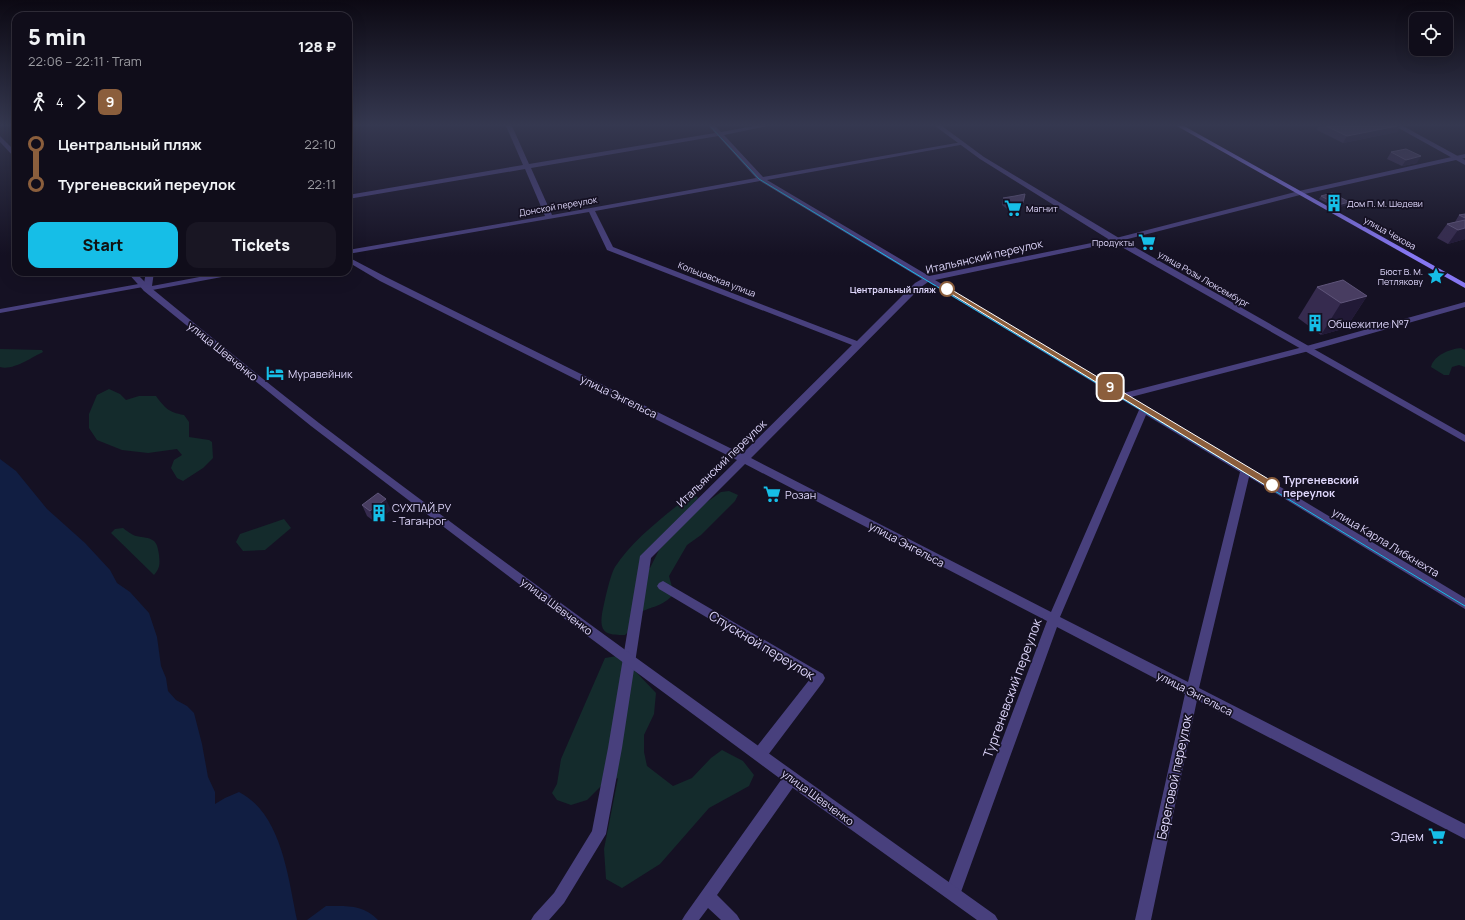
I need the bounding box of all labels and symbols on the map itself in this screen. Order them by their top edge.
street label: Донской переулок [518,193,599,219]
building icon: Дом П. М. Шедеви [1324,193,1344,213]
place label: Дом П. М. Шедеви [1347,197,1423,210]
supermarket icon: Магнит [1003,198,1023,218]
place label: Магнит [1026,202,1058,215]
street label: улица Чехова [1362,213,1418,253]
supermarket icon: Продукты [1137,232,1157,252]
street label: Итальянский переулок [924,235,1044,277]
place label: Продукты [1092,236,1134,249]
street label: улица Розы Люксембург [1156,247,1252,311]
street label: Кольцовская улица [676,258,758,300]
place label: Бюст В. М. Петлякову [1378,265,1423,288]
place icon: Бюст В. М. Петлякову [1426,266,1446,286]
marker: Центральный пляж [939,281,955,297]
place label: Центральный пляж [850,283,936,296]
building icon: Общежитие №7 [1305,313,1325,333]
place label: Общежитие №7 [1328,316,1409,331]
street label: улица Шевченко [185,318,262,384]
hotel icon: Муравейник [265,363,285,383]
place label: Муравейник [288,366,353,381]
street label: улица Энгельса [578,371,660,421]
line badge: 9 [1097,374,1123,400]
street label: Итальянский переулок [673,416,770,510]
place label: Тургеневский переулок [1283,472,1359,500]
marker: Тургеневский переулок [1264,477,1280,493]
supermarket icon: Розан [762,484,782,504]
place label: Розан [785,487,816,502]
place label: СУХПАЙ.РУ - Таганрог [392,500,451,528]
building icon: СУХПАЙ.РУ - Таганрог [369,503,389,523]
street label: улица Карла Либкнехта [1329,504,1443,580]
street label: улица Энгельса [867,518,947,570]
street label: улица Шевченко [518,574,596,638]
street label: Спускной переулок [706,606,819,684]
street label: Тургеневский переулок [978,615,1046,760]
street label: улица Энгельса [1154,667,1236,719]
street label: Береговой переулок [1152,712,1196,841]
street label: улица Шевченко [779,766,858,829]
supermarket icon: Эдем [1427,826,1447,846]
place label: Эдем [1391,827,1424,845]

